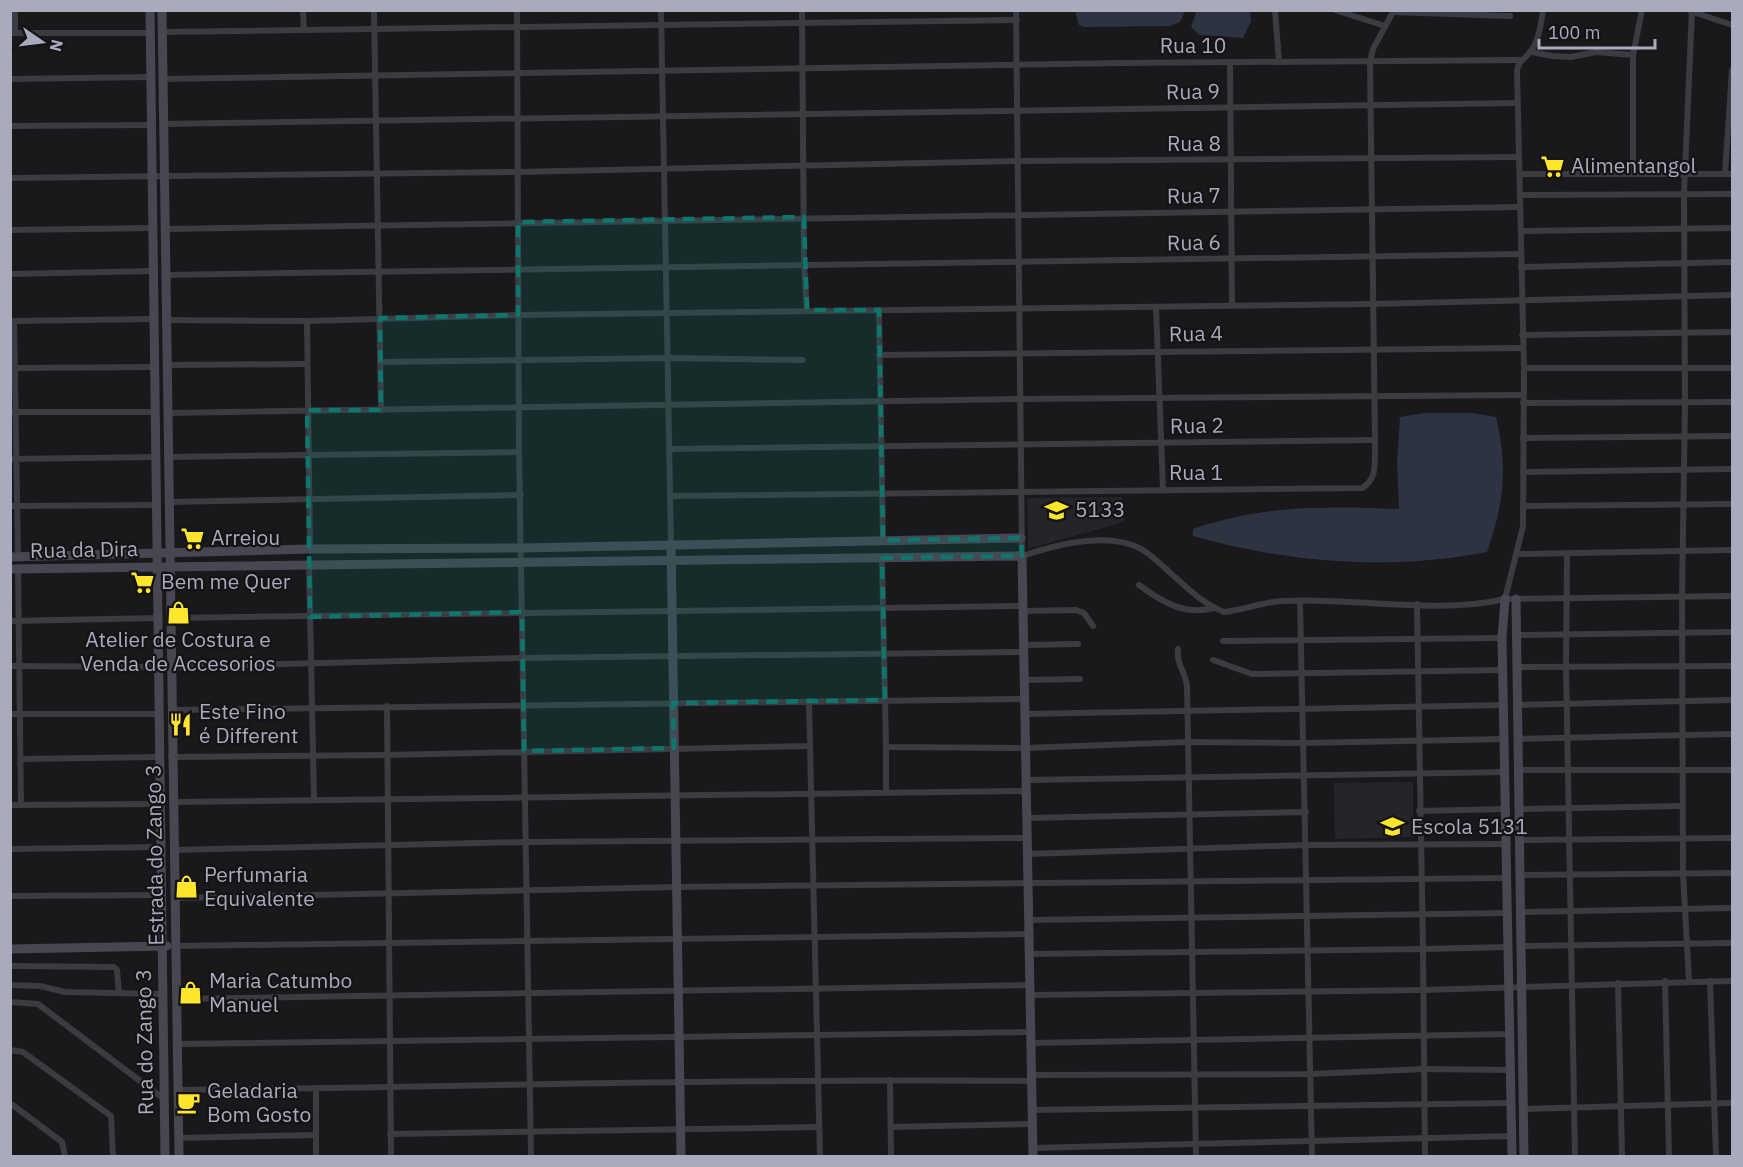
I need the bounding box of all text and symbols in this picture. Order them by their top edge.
north arrow [12,12,72,72]
scale bar [1539,12,1654,50]
text: 100 m [1548,21,1600,44]
street label: Rua 10 [1160,31,1226,59]
text: N [45,38,68,54]
street label: Rua 9 [1166,77,1220,105]
street label: Rua 8 [1167,129,1221,157]
place label: Alimentangol [1571,151,1696,179]
supermarket icon: Alimentangol [1540,153,1566,179]
street label: Rua 7 [1167,181,1221,209]
street label: Rua 6 [1167,228,1221,256]
street label: Rua 4 [1169,319,1223,347]
street label: Rua 2 [1170,411,1224,439]
street label: Rua 1 [1169,458,1223,486]
place label: 5133 [1075,495,1125,523]
school or university icon: 5133 [1044,497,1070,523]
place label: Arreiou [211,523,280,551]
supermarket icon: Arreiou [180,525,206,551]
street label: Rua da Dira [30,534,138,564]
place label: Bem me Quer [161,567,291,595]
supermarket icon: Bem me Quer [130,569,156,595]
shop icon: Atelier de Costura e Venda de Accesorios [165,599,191,625]
place label: Atelier de Costura e Venda de Accesorios [80,625,276,677]
place label: Este Fino é Different [199,697,298,749]
restaurant icon: Este Fino é Different [168,711,194,737]
street label: Estrada do Zango 3 [138,764,170,946]
place label: Escola 5131 [1411,812,1528,840]
school or university icon: Escola 5131 [1380,814,1406,840]
place label: Perfumaria Equivalente [204,860,315,912]
shop icon: Perfumaria Equivalente [173,874,199,900]
place label: Maria Catumbo Manuel [209,966,352,1018]
street label: Rua do Zango 3 [129,969,159,1115]
shop icon: Maria Catumbo Manuel [178,980,204,1006]
place label: Geladaria Bom Gosto [207,1076,311,1128]
cafe icon: Geladaria Bom Gosto [176,1090,202,1116]

